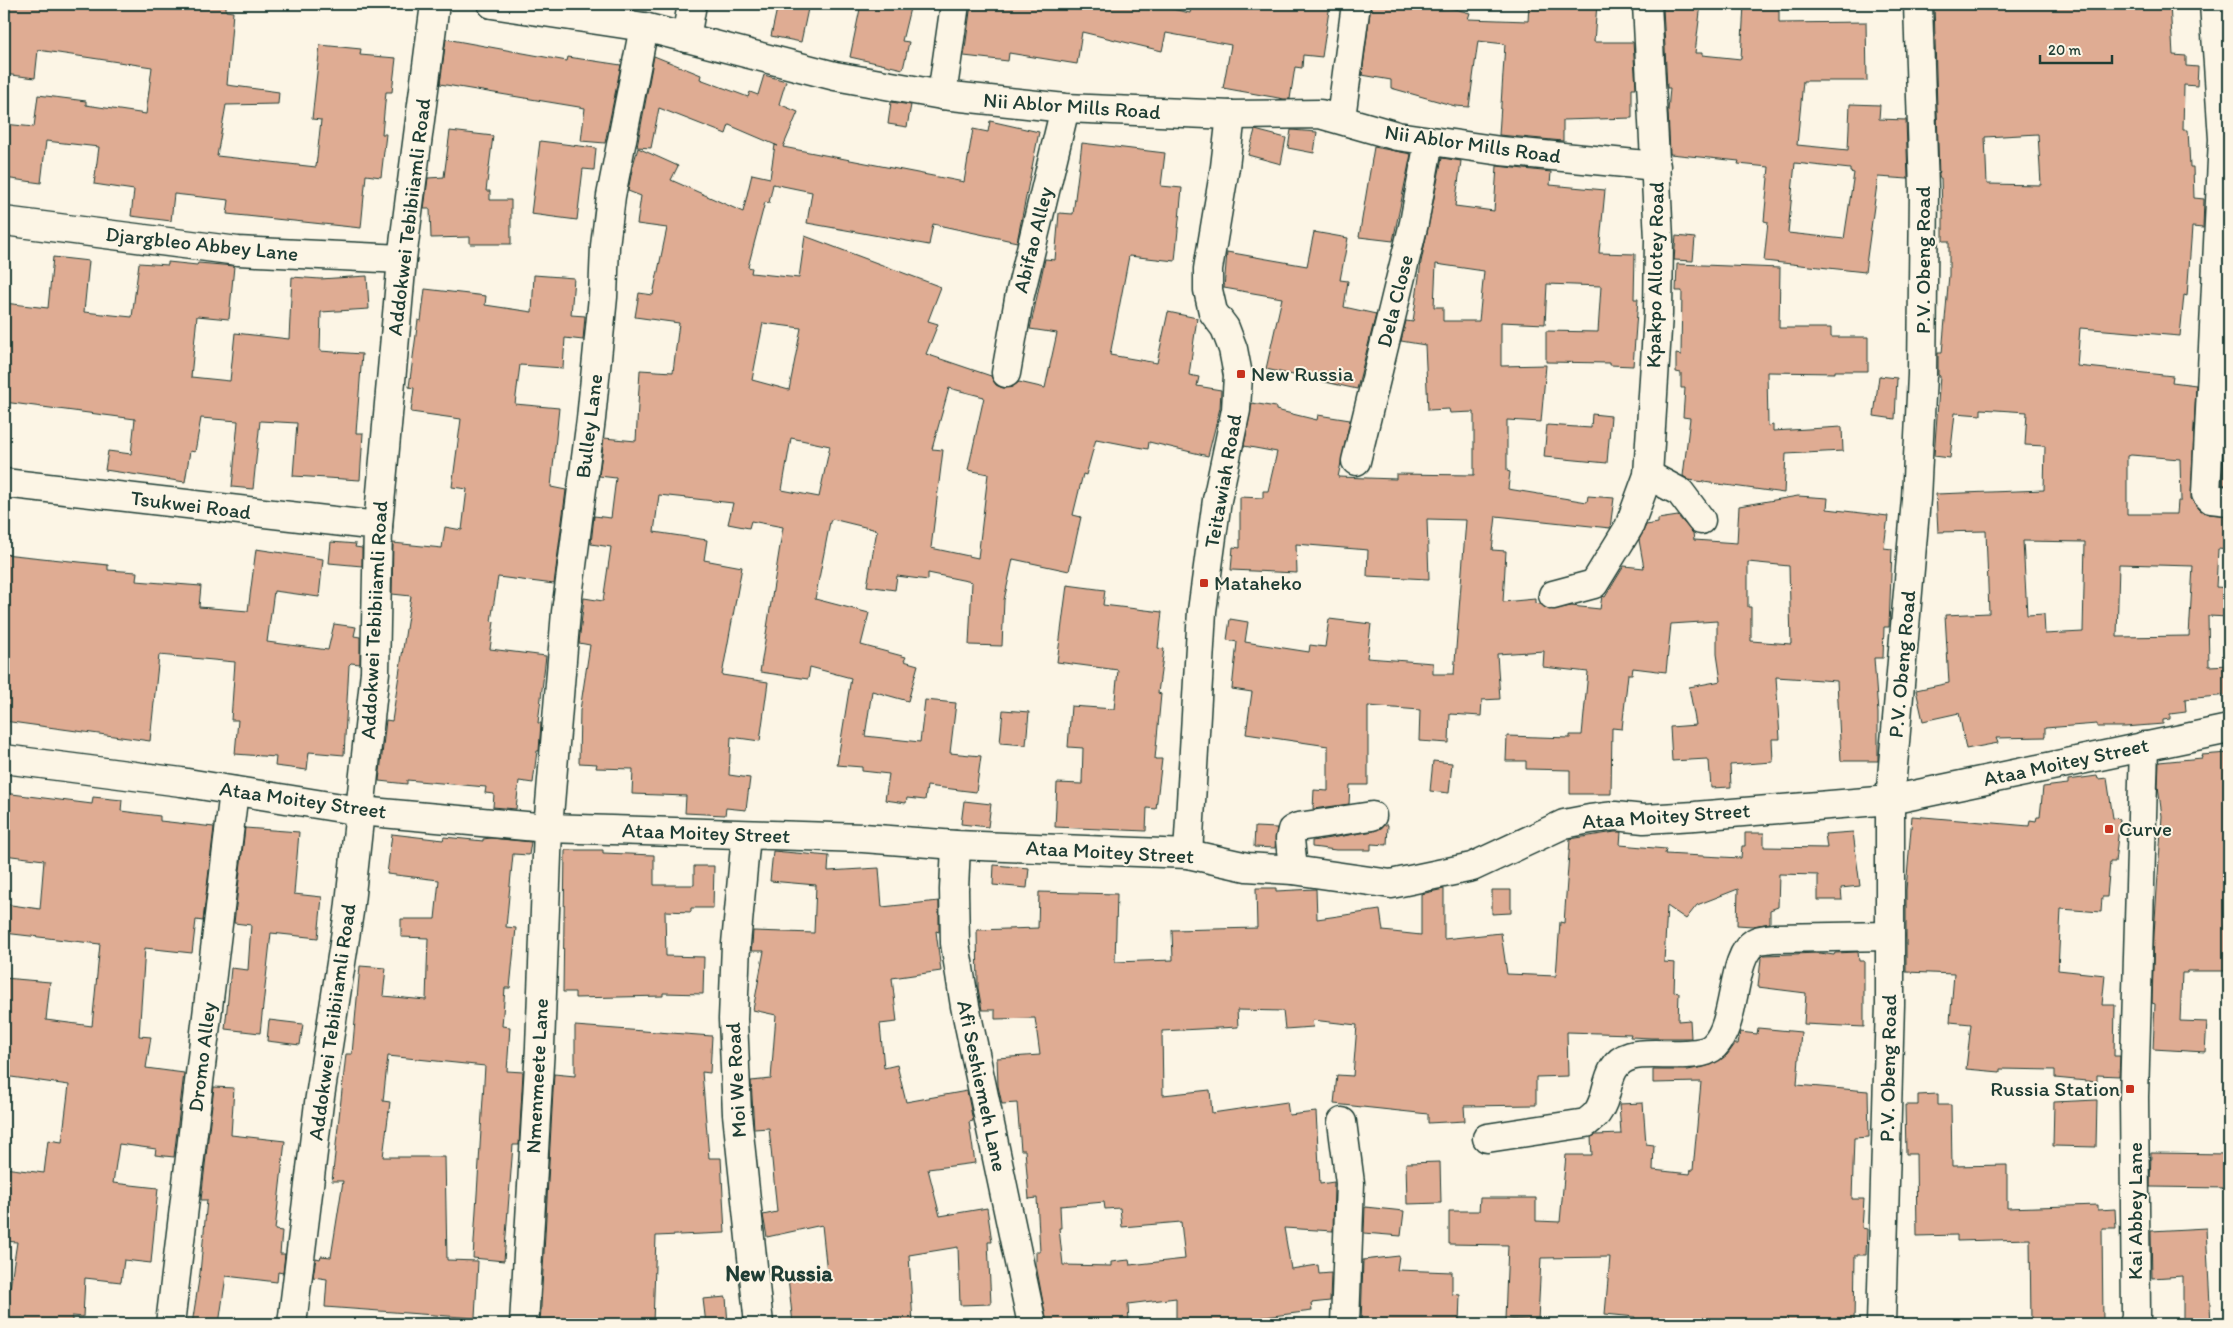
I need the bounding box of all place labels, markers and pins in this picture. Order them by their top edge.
place label: New Russia [1251,361,1354,386]
marker: New Russia [1235,368,1247,380]
place label: Mataheko [1214,570,1302,595]
marker: Mataheko [1198,577,1210,589]
place label: Curve [2119,816,2172,841]
marker: Curve [2103,823,2115,835]
place label: Russia Station [1990,1076,2120,1101]
marker: Russia Station [2124,1083,2136,1095]

